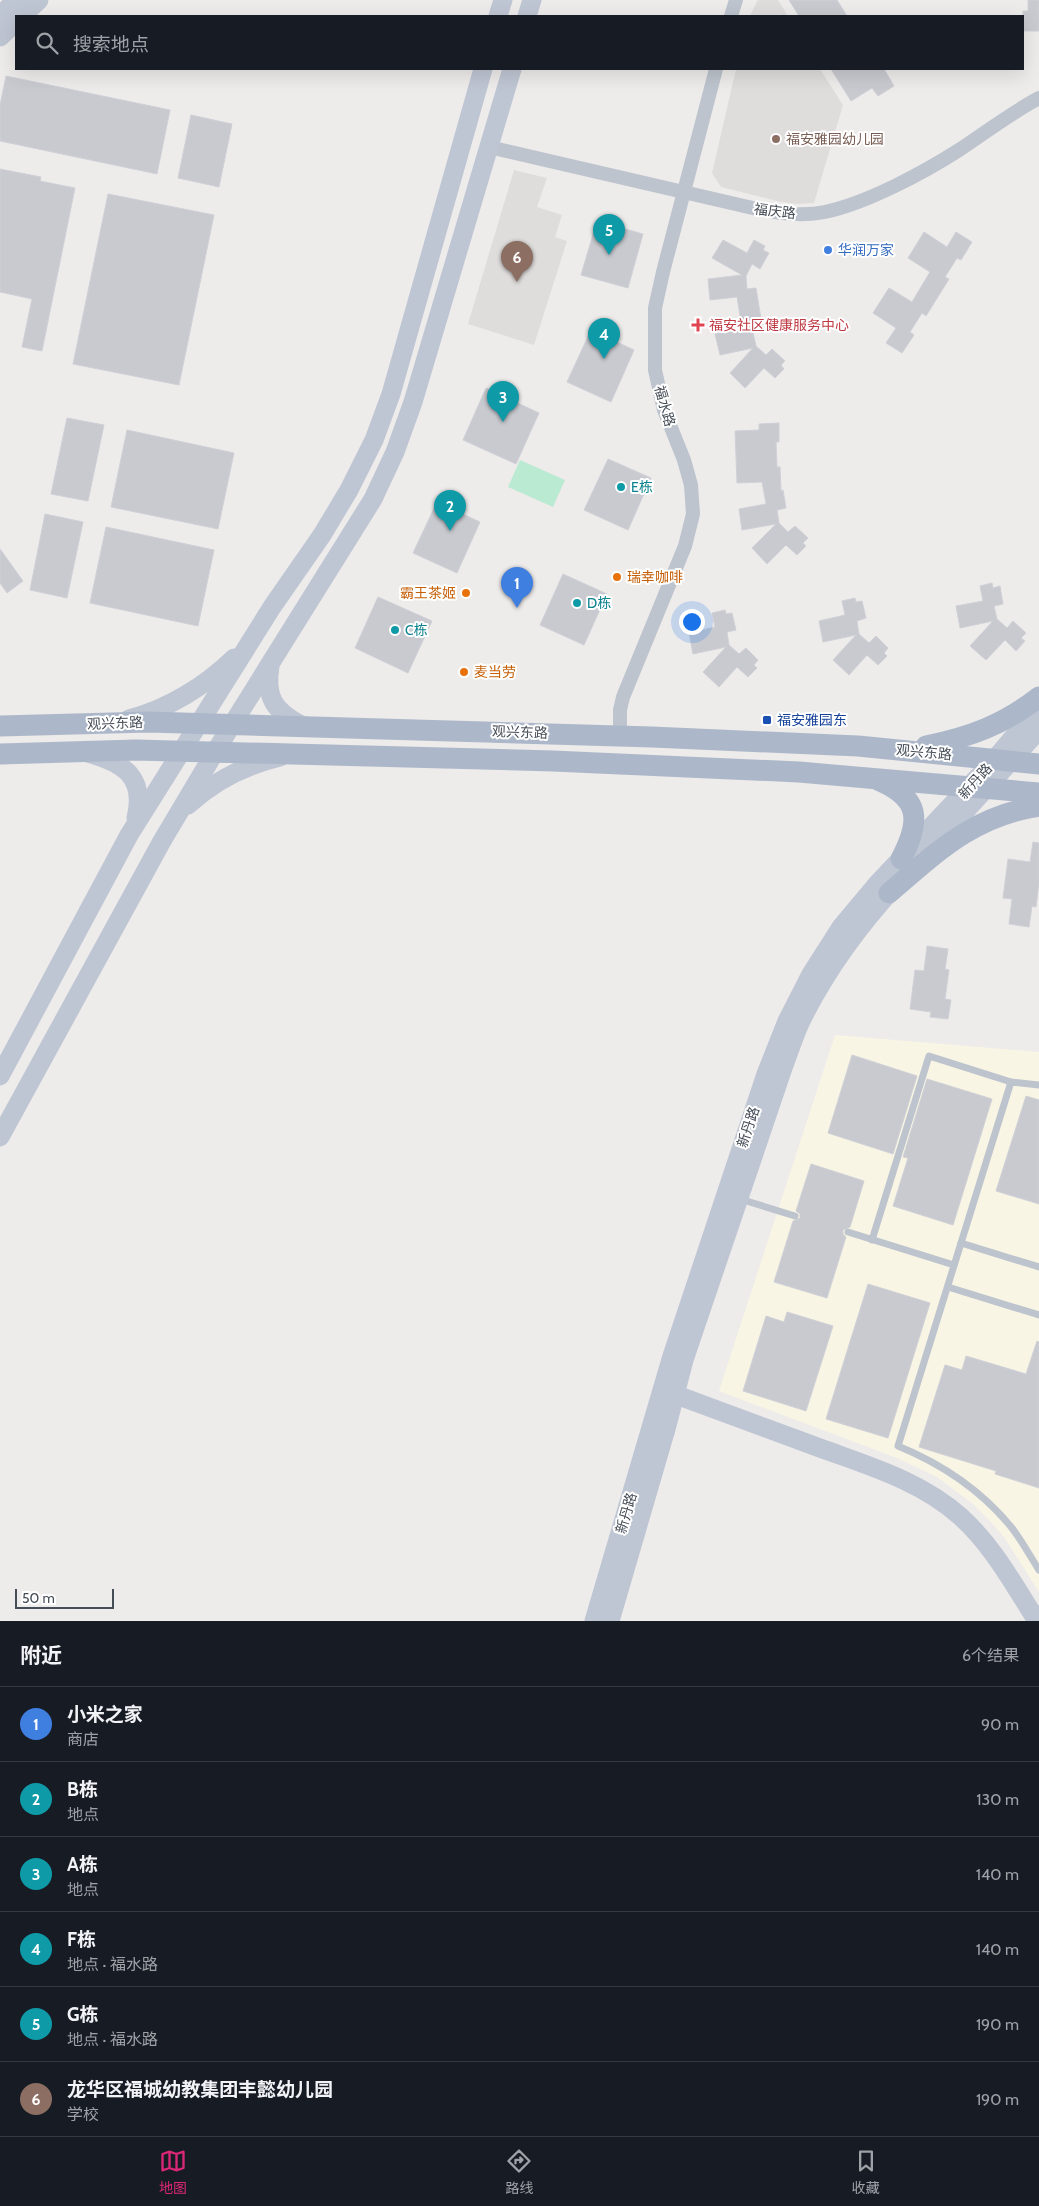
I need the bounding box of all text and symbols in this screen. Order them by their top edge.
search box [15,15,1024,70]
icon: search [33,29,61,57]
text: 搜索地点 [73,33,149,56]
place label: 福安雅园幼儿园 [786,130,884,148]
marker: 福安雅园幼儿园 [770,133,782,145]
street label: 福庆路 [753,200,797,222]
pin: 5 [593,214,625,255]
pin: 6 [501,241,533,282]
place label: 华润万家 [838,241,894,259]
marker: 华润万家 [822,244,834,256]
place label: 福安社区健康服务中心 [709,316,849,334]
pin: 4 [588,318,620,359]
marker: 福安社区健康服务中心 [691,318,705,332]
pin: 3 [487,381,519,422]
street label: 福水路 [651,383,679,429]
place label: E栋 [631,478,653,496]
marker: E栋 [615,481,627,493]
pin: 2 [434,490,466,531]
pin: 1 [501,567,533,608]
place label: 瑞幸咖啡 [627,568,683,586]
marker: 瑞幸咖啡 [611,571,623,583]
place label: 霸王茶姬 [400,584,456,602]
marker: 霸王茶姬 [460,587,472,599]
place label: D栋 [587,594,611,612]
marker: D栋 [571,597,583,609]
your location [679,609,705,635]
place label: C栋 [405,621,428,639]
marker: C栋 [389,624,401,636]
place label: 麦当劳 [474,663,516,681]
marker: 麦当劳 [458,666,470,678]
place label: 福安雅园东 [777,711,847,729]
street label: 观兴东路 [87,713,143,733]
marker: 福安雅园东 [761,714,773,726]
street label: 观兴东路 [492,722,548,742]
street label: 观兴东路 [895,741,953,763]
street label: 新丹路 [954,759,996,803]
street label: 新丹路 [733,1104,763,1150]
street label: 新丹路 [612,1490,640,1536]
scale bar [15,1586,114,1609]
text: 50 m [22,1589,55,1607]
text: 附近 [20,1643,62,1668]
text: 6个结果 [962,1646,1019,1665]
text: 小米之家 [67,1703,143,1726]
text: 1 [33,1715,39,1734]
text: 90 m [981,1715,1019,1734]
text: 商店 [67,1730,99,1749]
text: B栋 [67,1778,98,1801]
text: 2 [32,1790,40,1809]
text: 130 m [976,1790,1019,1809]
text: 地点 [67,1805,99,1824]
text: A栋 [67,1853,98,1876]
text: 3 [32,1865,40,1884]
text: 140 m [976,1865,1019,1884]
text: 地点 [67,1880,99,1899]
text: F栋 [67,1928,96,1951]
text: 4 [31,1940,41,1959]
text: 140 m [976,1940,1019,1959]
text: 地点 · 福水路 [67,1955,158,1974]
text: G栋 [67,2003,99,2026]
text: 5 [32,2015,40,2034]
text: 190 m [976,2015,1019,2034]
text: 地点 · 福水路 [67,2030,158,2049]
text: 龙华区福城幼教集团丰懿幼儿园 [67,2078,333,2101]
text: 6 [32,2090,41,2109]
text: 190 m [976,2090,1019,2109]
text: 学校 [67,2105,99,2124]
tab: 地图 [159,2147,187,2197]
tab: 路线 [505,2147,533,2197]
tab: 收藏 [852,2147,880,2197]

